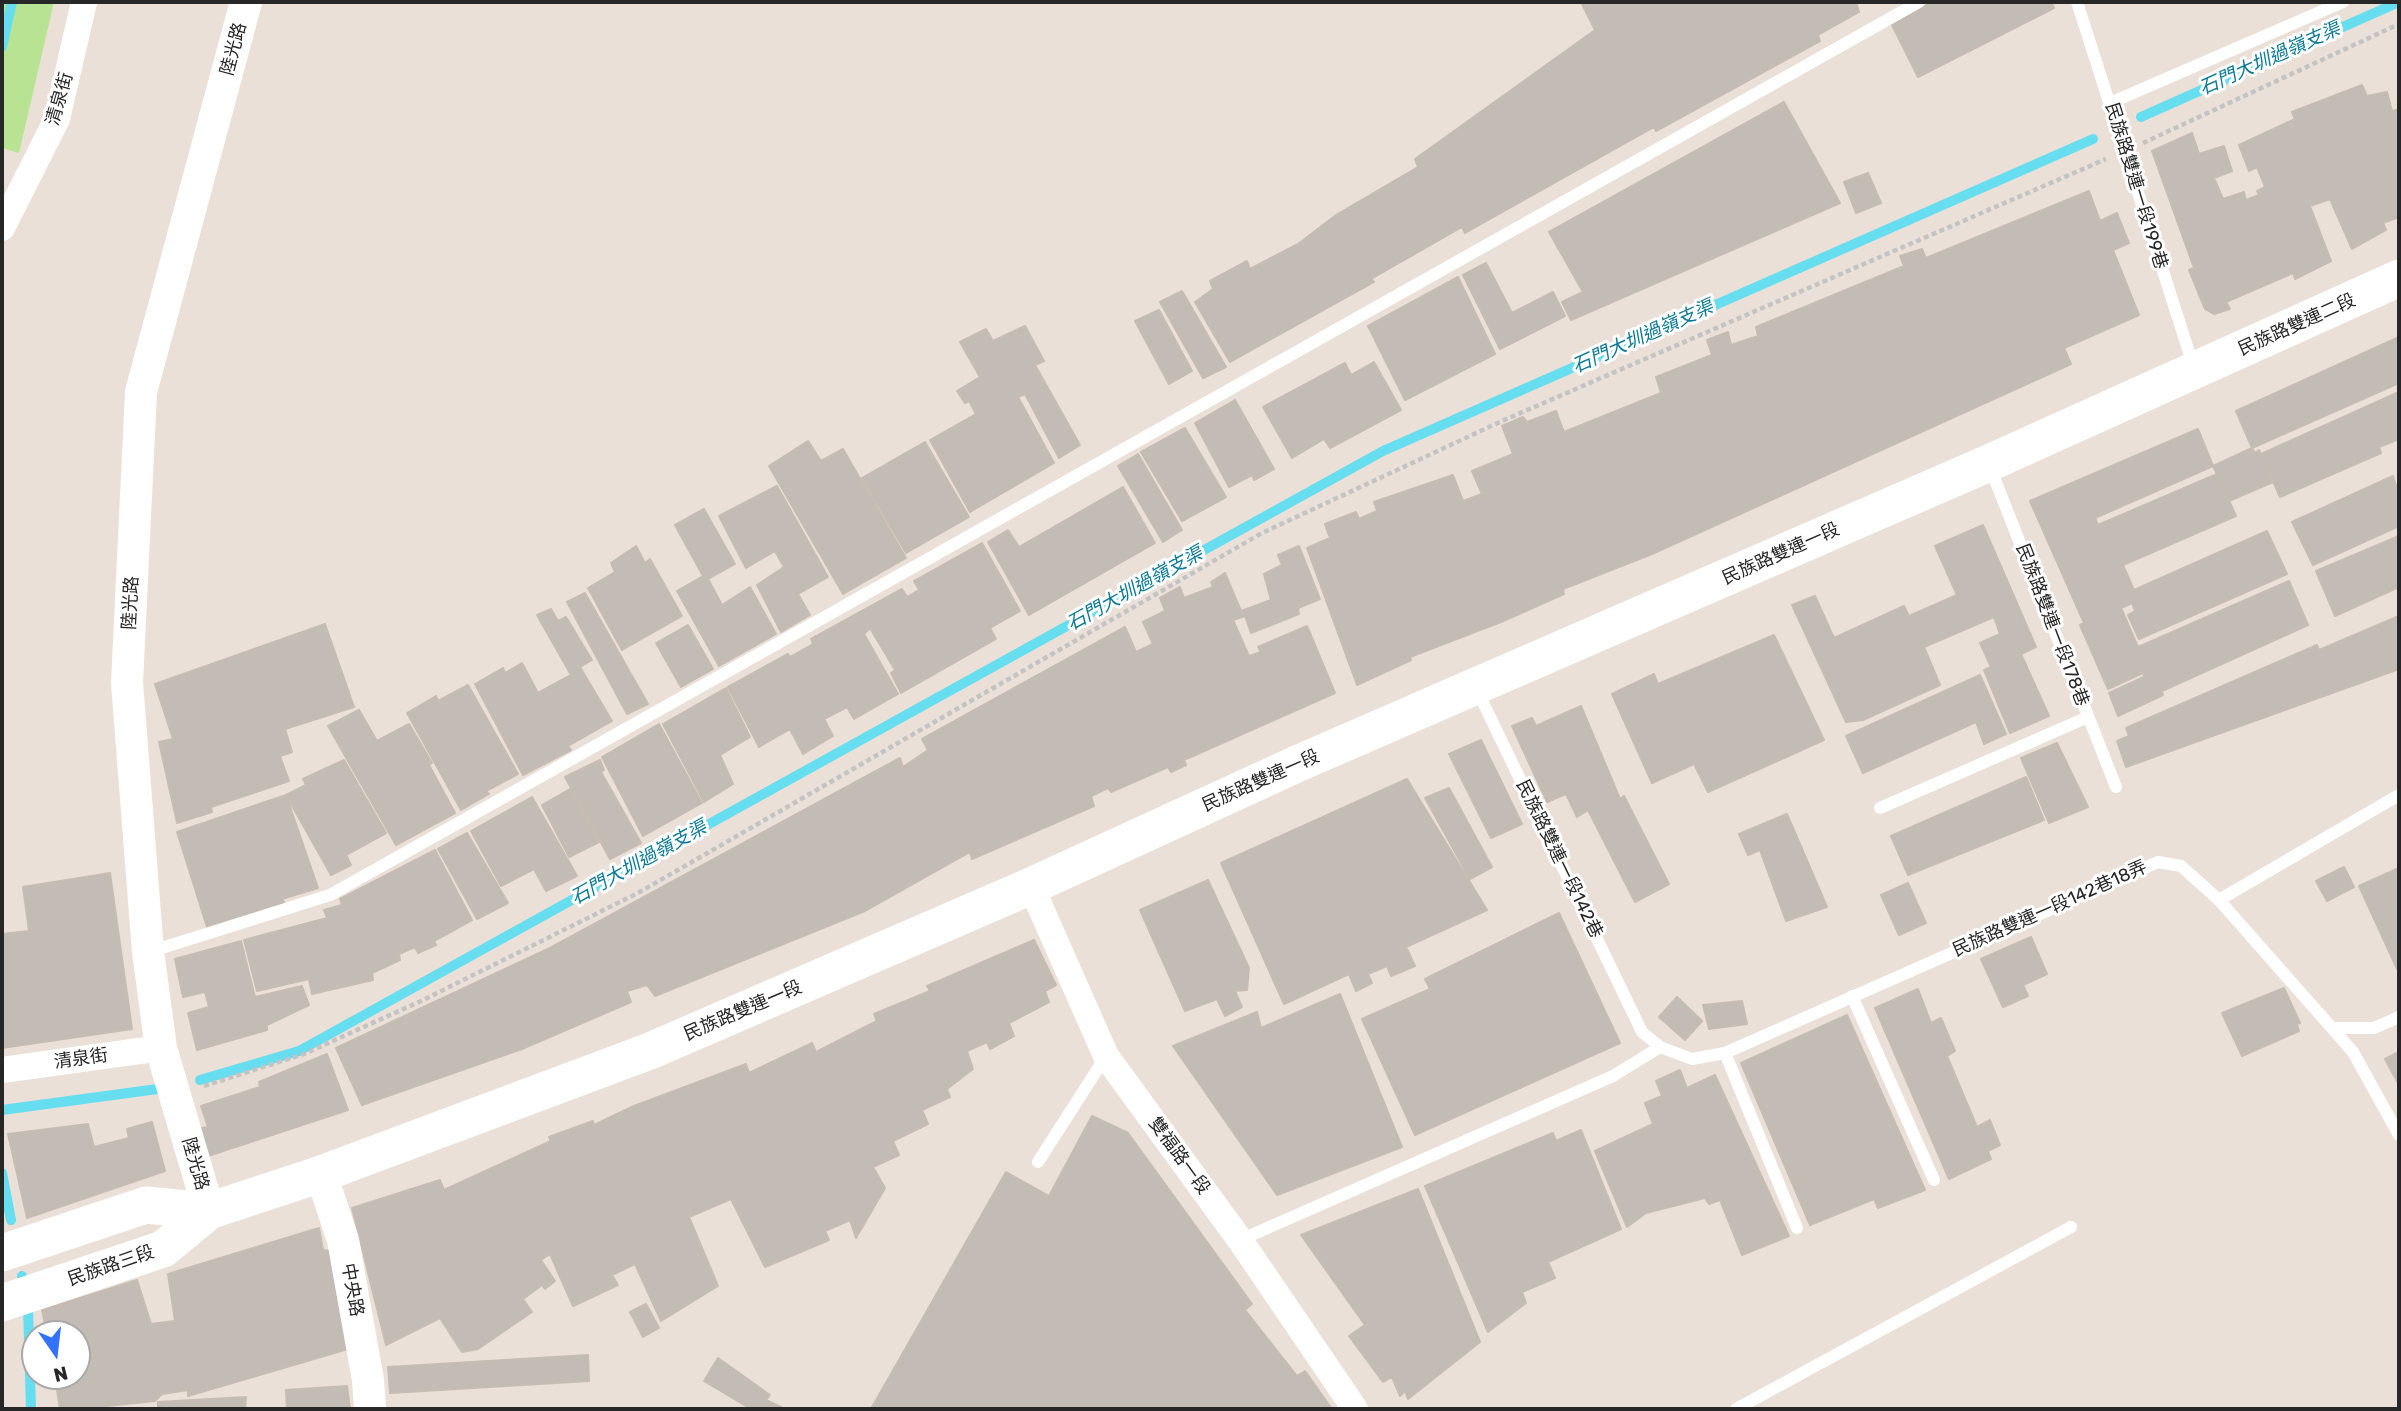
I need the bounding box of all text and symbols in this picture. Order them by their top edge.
water label: 石門大圳過嶺支渠 [2196,18,2344,100]
street label: 陸光路 [217,20,251,78]
street label: 清泉街 [42,70,78,128]
street label: 民族路雙連一段199巷 [2100,100,2172,272]
street label: 民族路雙連二段 [2235,290,2359,360]
water label: 石門大圳過嶺支渠 [1569,296,1717,378]
street label: 民族路雙連一段 [1719,519,1843,589]
street label: 民族路雙連一段178巷 [2011,541,2093,709]
water label: 石門大圳過嶺支渠 [1063,542,1207,636]
street label: 陸光路 [119,575,143,631]
street label: 民族路雙連一段 [1199,746,1323,816]
street label: 民族路雙連一段142巷 [1511,776,1607,942]
water label: 石門大圳過嶺支渠 [567,816,711,910]
street label: 民族路雙連一段142巷18弄 [1949,856,2151,962]
street label: 民族路雙連一段 [681,976,805,1046]
street label: 清泉街 [53,1045,109,1073]
street label: 雙福路一段 [1144,1113,1214,1199]
street label: 陸光路 [177,1135,213,1193]
street label: 民族路三段 [65,1241,157,1291]
street label: 中央路 [337,1262,367,1318]
north arrow [21,1320,91,1390]
text: N [51,1361,70,1387]

